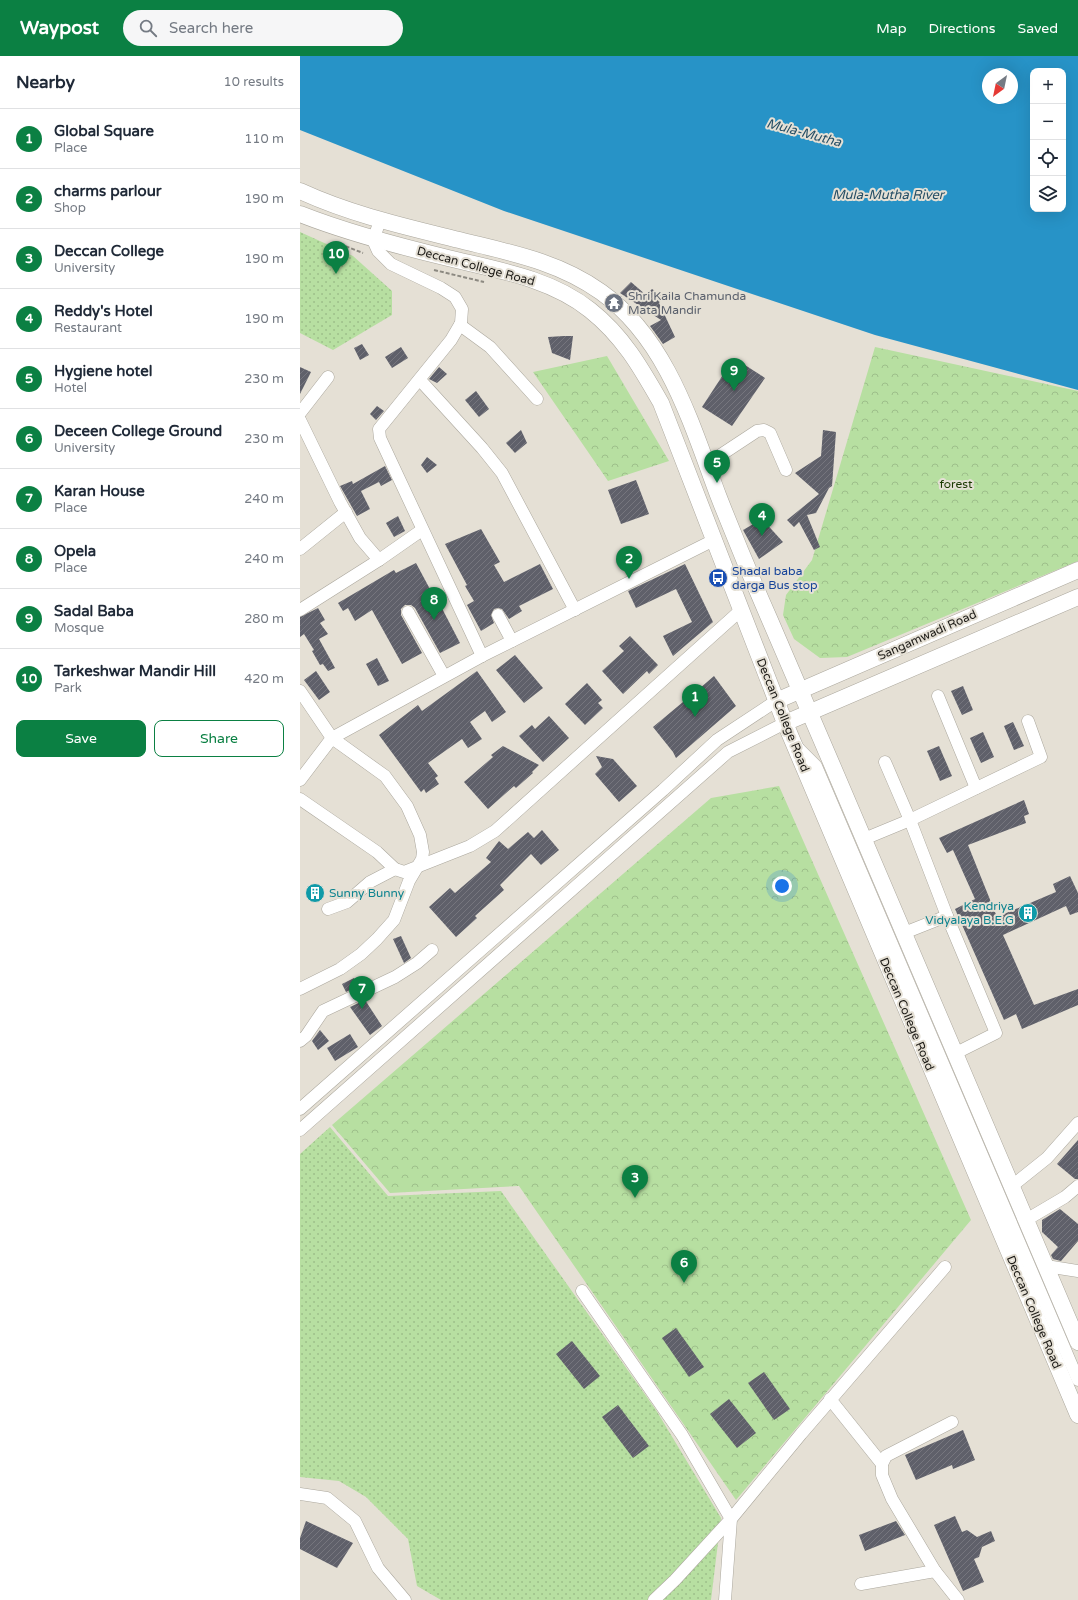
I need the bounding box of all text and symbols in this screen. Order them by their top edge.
search box [123,10,403,46]
text: Waypost [20,17,99,39]
icon: search [137,17,159,39]
text: Search here [169,19,253,37]
text: Map [876,20,907,37]
text: Directions [929,20,996,37]
text: Saved [1018,20,1058,37]
north arrow [982,68,1018,104]
map controls [1030,68,1066,212]
button: + [1030,68,1066,104]
text: Nearby [16,72,75,93]
text: 10 results [224,74,284,90]
button: − [1030,104,1066,140]
water label: Mula-Mutha [765,115,843,151]
text: Global Square [54,122,154,140]
text: 1 [25,131,33,147]
text: 110 m [244,131,284,147]
text: Place [54,140,87,156]
button: locate [1030,140,1066,176]
button: layers [1030,176,1066,212]
text: charms parlour [54,182,162,200]
water label: Mula-Mutha River [832,187,946,203]
text: 2 [25,191,33,207]
text: 190 m [244,191,284,207]
text: Shop [54,200,86,216]
pin: 10 [323,241,349,274]
text: Deccan College [54,242,164,260]
street label: Deccan College Road [416,244,536,288]
text: 3 [25,251,33,267]
text: 190 m [244,251,284,267]
text: University [54,260,115,276]
place label: Shri Kaila Chamunda Mata Mandir [628,289,746,317]
temple icon: Shri Kaila Chamunda Mata Mandir [603,292,625,314]
text: Reddy's Hotel [54,302,153,320]
text: 4 [25,311,33,327]
text: 190 m [244,311,284,327]
text: Restaurant [54,320,122,336]
pin: 9 [721,358,747,391]
text: Hygiene hotel [54,362,152,380]
text: 5 [25,371,33,387]
text: 230 m [244,371,284,387]
text: Hotel [54,380,87,396]
text: Deceen College Ground [54,422,222,440]
text: 6 [25,431,33,447]
text: 230 m [244,431,284,447]
text: University [54,440,115,456]
pin: 5 [704,450,730,483]
park label: forest [939,477,973,491]
text: Karan House [54,482,145,500]
text: 7 [25,491,33,507]
text: 240 m [244,491,284,507]
text: Place [54,500,87,516]
pin: 4 [749,503,775,536]
text: Opela [54,542,96,560]
pin: 2 [616,546,642,579]
text: 8 [25,551,33,567]
text: 240 m [244,551,284,567]
text: Place [54,560,87,576]
place label: Shadal baba darga Bus stop [732,564,818,592]
bus stop icon: Shadal baba darga Bus stop [707,567,729,589]
pin: 8 [421,587,447,620]
text: Sadal Baba [54,602,134,620]
street label: Sangamwadi Road [875,607,979,663]
text: 9 [25,611,33,627]
text: 280 m [244,611,284,627]
text: Mosque [54,620,104,636]
street label: Deccan College Road [754,656,812,774]
text: Tarkeshwar Mandir Hill [54,662,216,680]
text: 10 [21,671,37,687]
text: 420 m [244,671,284,687]
text: Park [54,680,82,696]
pin: 1 [682,684,708,717]
button: Save [16,720,146,757]
button: Share [154,720,284,757]
your location [772,876,792,896]
building icon: Sunny Bunny [304,882,326,904]
place label: Sunny Bunny [329,886,405,900]
place label: Kendriya Vidyalaya B.E.G [925,899,1014,927]
building icon: Kendriya Vidyalaya B.E.G [1017,902,1039,924]
street label: Deccan College Road [877,955,937,1073]
pin: 7 [349,976,375,1009]
pin: 3 [622,1165,648,1198]
pin: 6 [671,1250,697,1283]
street label: Deccan College Road [1004,1253,1064,1371]

